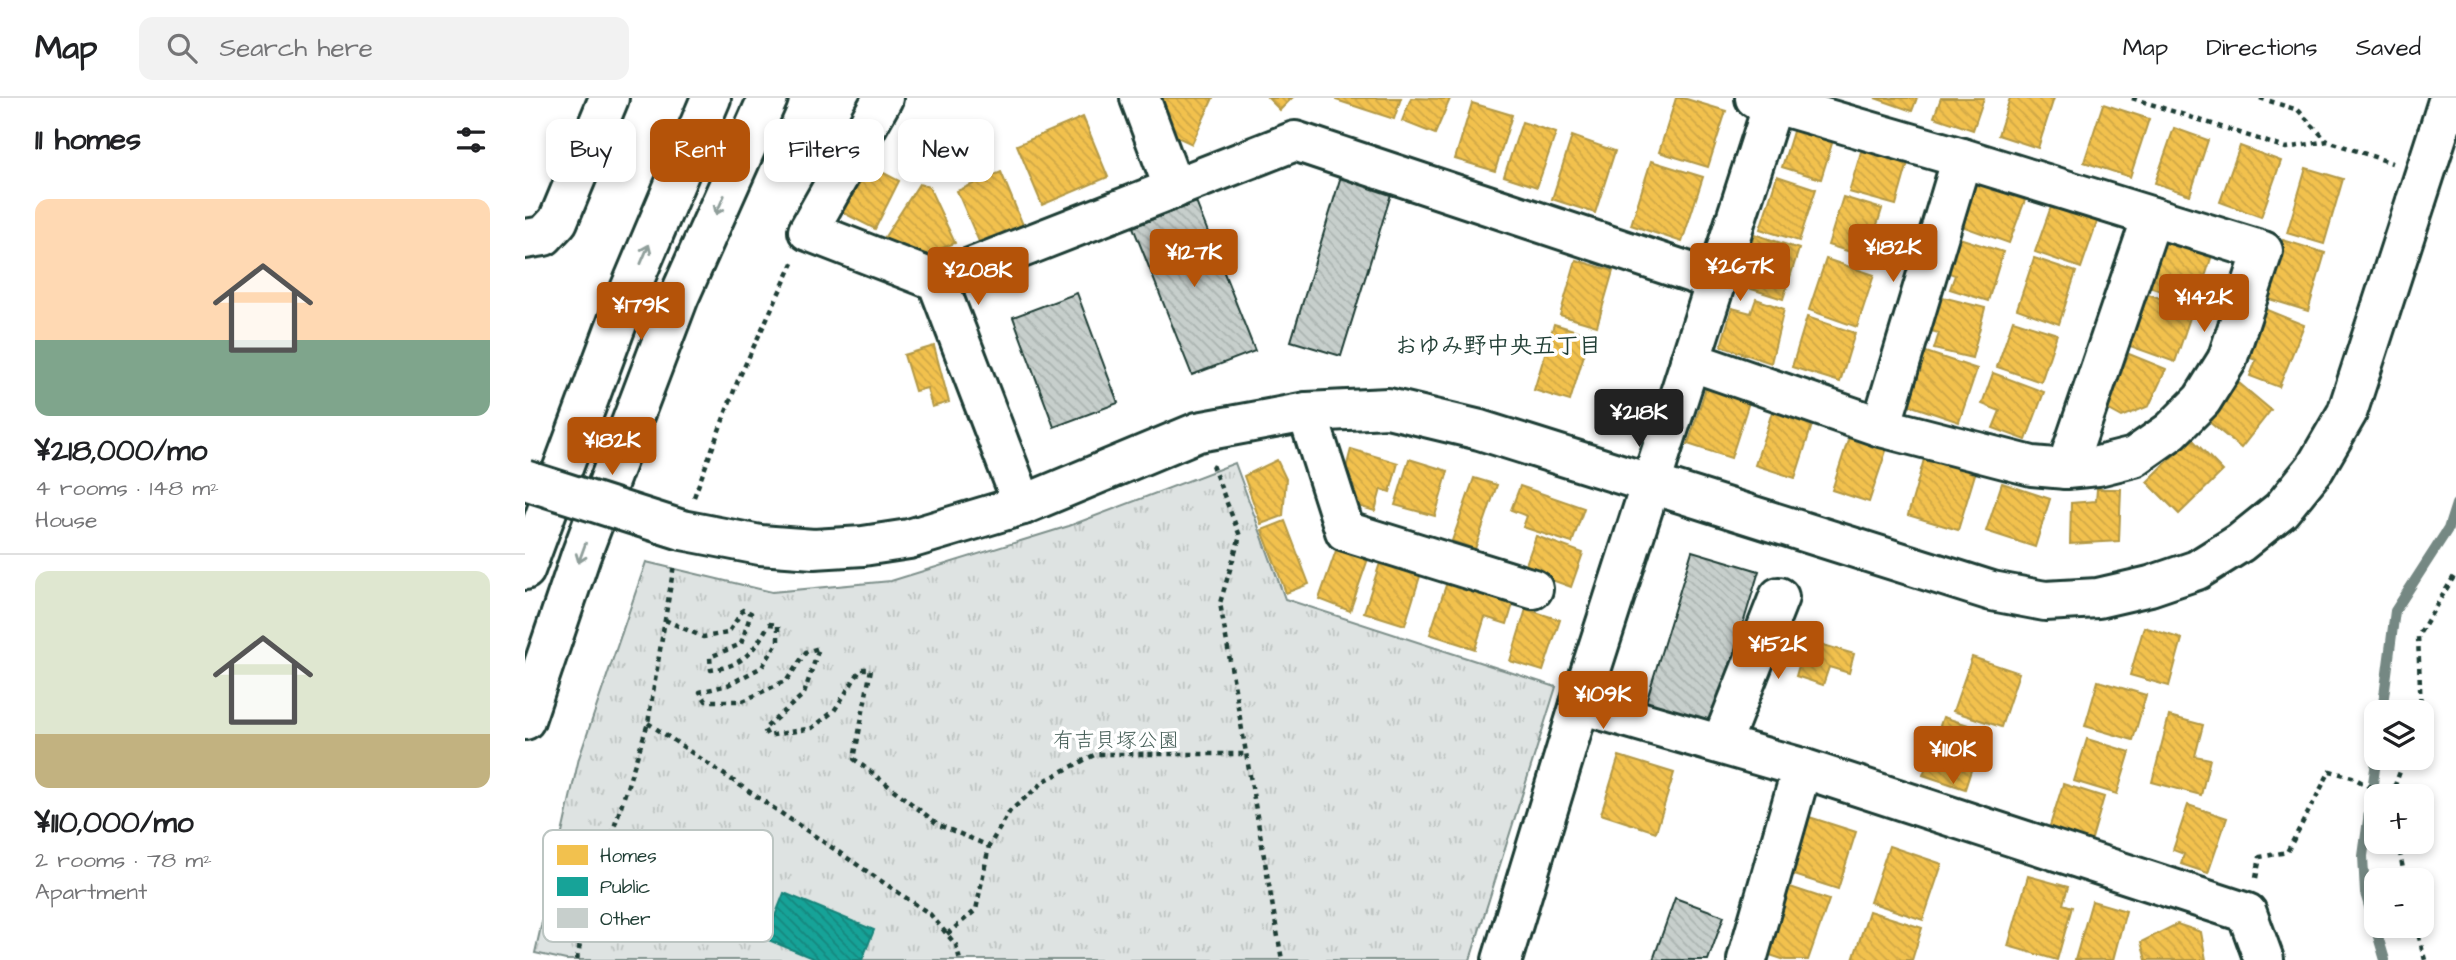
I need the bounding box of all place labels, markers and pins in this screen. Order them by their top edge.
pin: ¥182K [1844,225,1942,284]
pin: ¥127K [1145,230,1243,289]
pin: ¥267K [1691,244,1789,303]
pin: ¥208K [929,248,1027,307]
pin: ¥142K [2155,274,2253,334]
pin: ¥179K [592,282,690,342]
pin: ¥218K [1590,390,1688,449]
pin: ¥182K [563,418,661,477]
pin: ¥152K [1729,622,1827,681]
pin: ¥109K [1554,672,1652,731]
pin: ¥110K [1904,726,2002,786]

